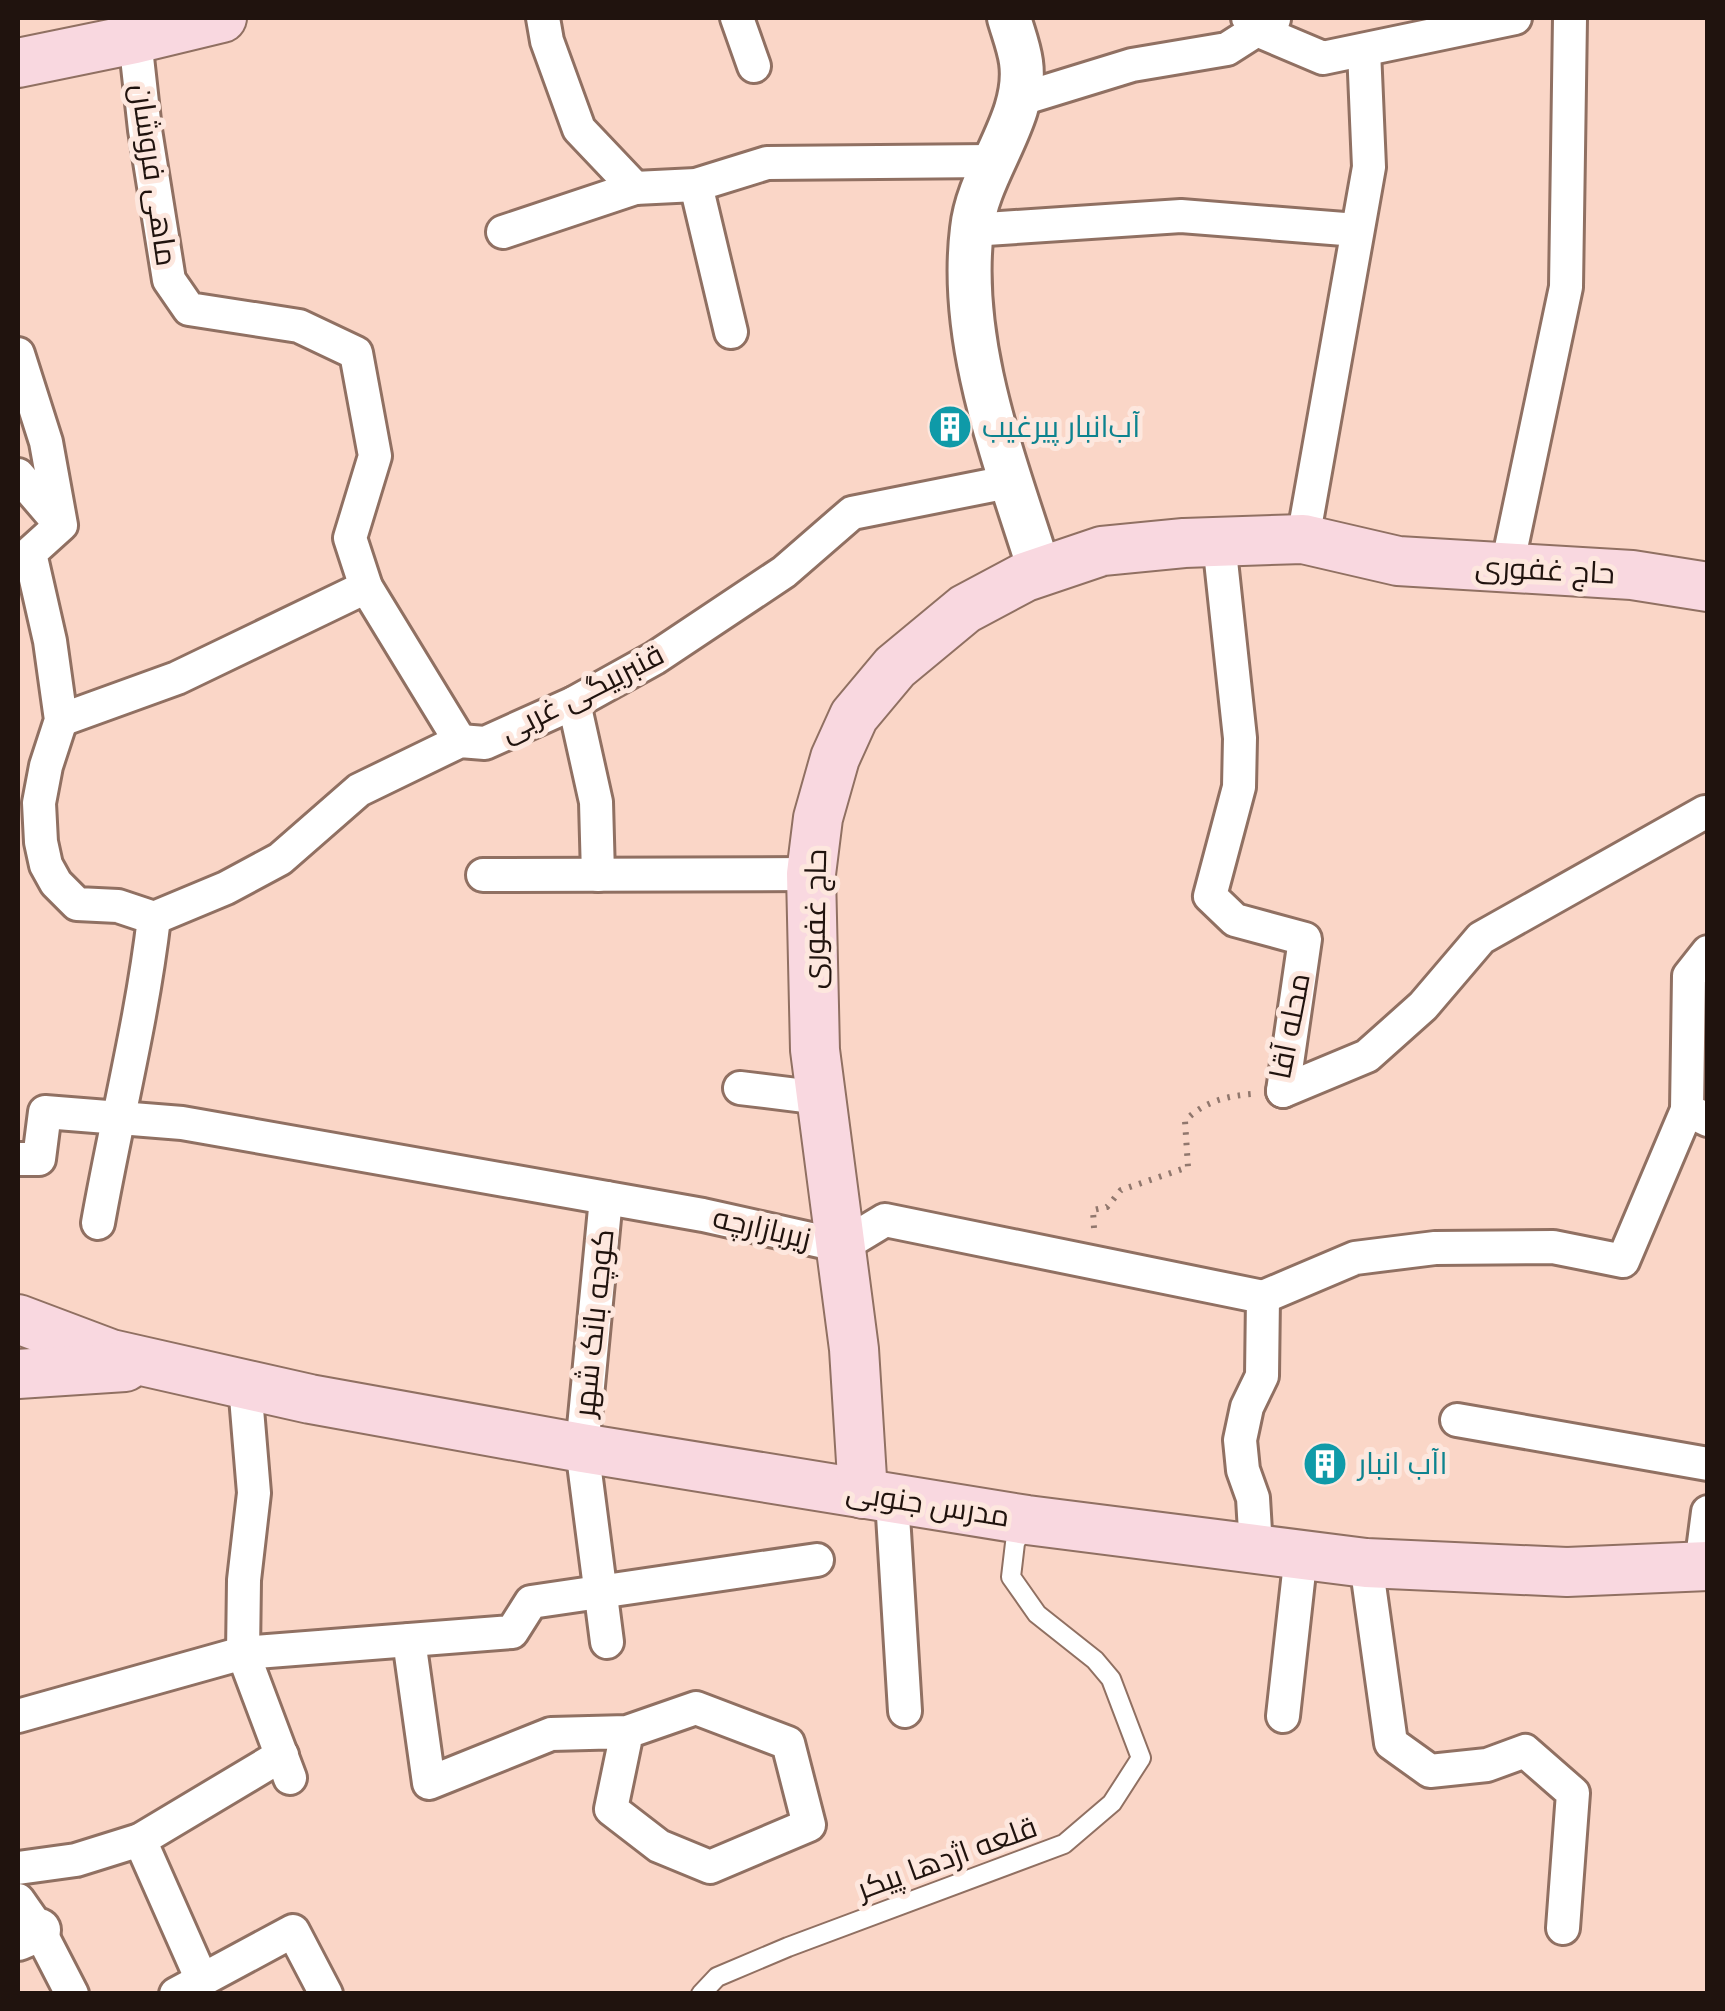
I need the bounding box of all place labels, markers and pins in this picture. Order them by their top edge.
building icon: آب‌انبار پیرغیب [927,404,973,450]
place label: آب‌انبار پیرغیب [982,406,1140,446]
building icon: اآب انبار [1302,1441,1348,1487]
place label: اآب انبار [1356,1443,1448,1482]

